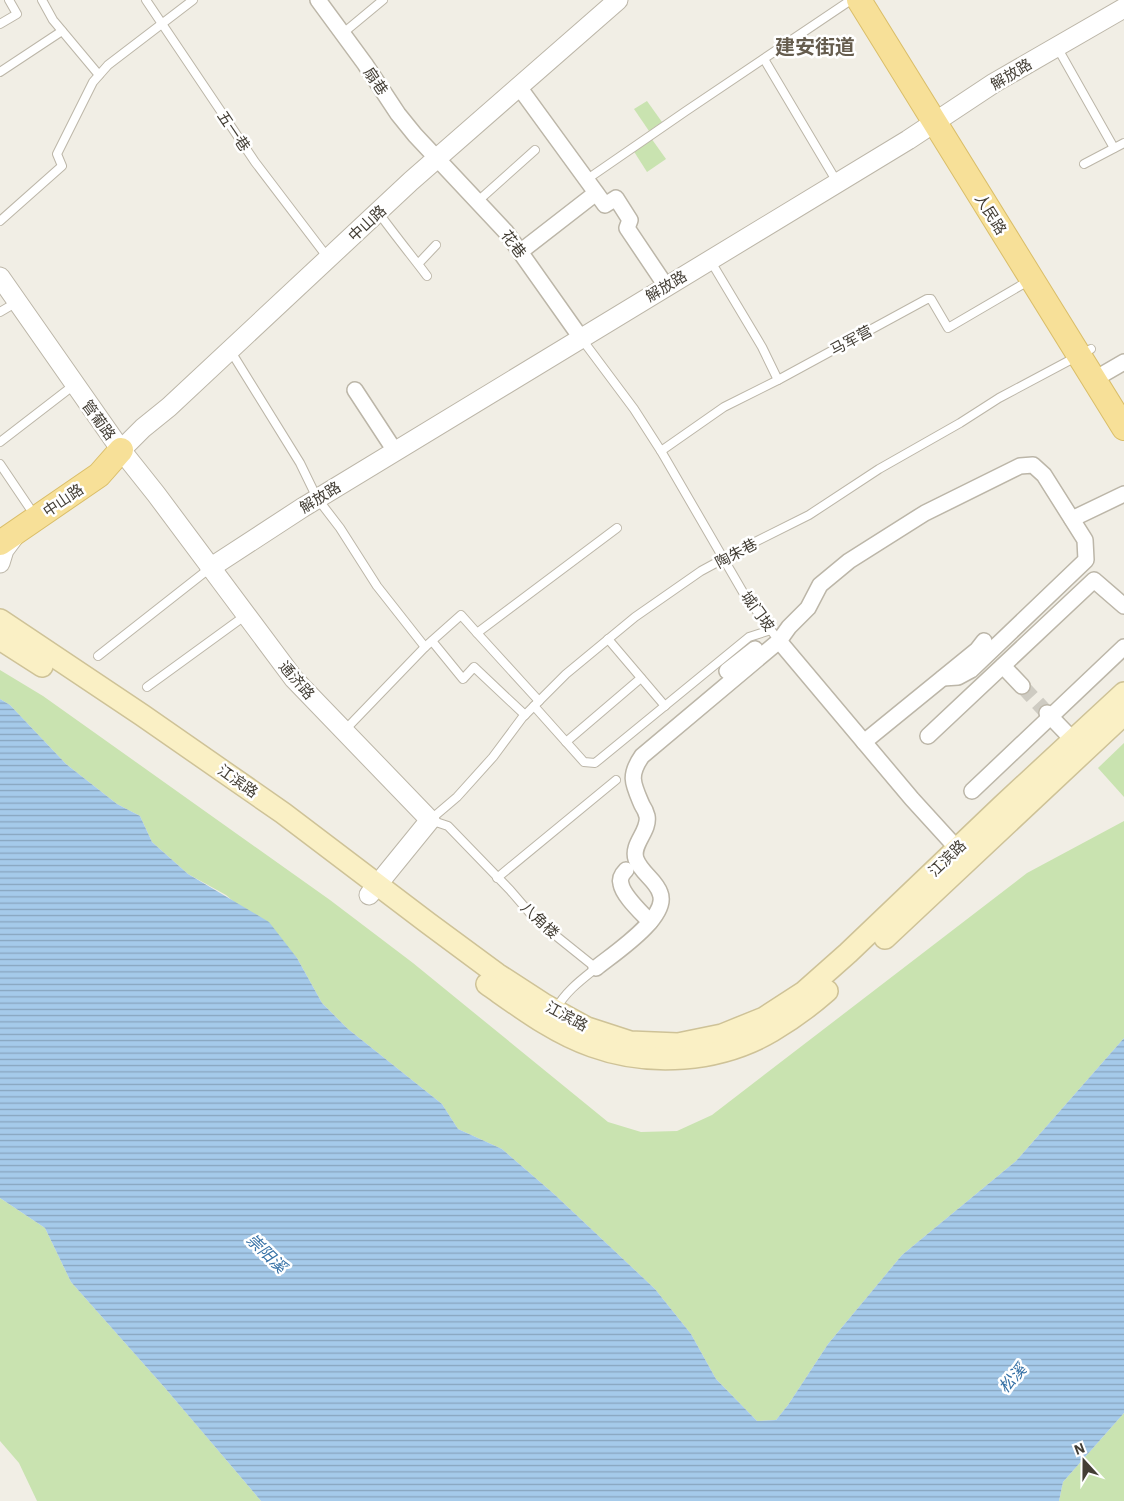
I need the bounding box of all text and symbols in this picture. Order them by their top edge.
district label: 建安街道 [775,33,855,60]
street label: 解放路 [987,54,1035,94]
street label: 扇巷 [360,63,392,99]
street label: 五一巷 [214,107,254,155]
street label: 人民路 [971,190,1011,238]
street label: 中山路 [344,201,390,245]
street label: 花巷 [497,226,531,262]
street label: 解放路 [642,266,690,306]
street label: 马军营 [827,321,875,359]
street label: 管葡路 [78,396,120,444]
street label: 解放路 [296,477,344,517]
street label: 中山路 [39,480,87,520]
street label: 陶朱巷 [712,534,760,572]
street label: 城门坡 [737,587,779,635]
street label: 通济路 [275,657,319,703]
street label: 江滨路 [214,760,262,802]
street label: 江滨路 [924,836,970,880]
street label: 八角楼 [517,898,563,942]
street label: 江滨路 [543,997,591,1035]
water label: 崇阳溪 [243,1229,293,1278]
water label: 松溪 [994,1358,1031,1397]
north arrow [1059,1436,1109,1486]
text: N [1071,1439,1087,1459]

